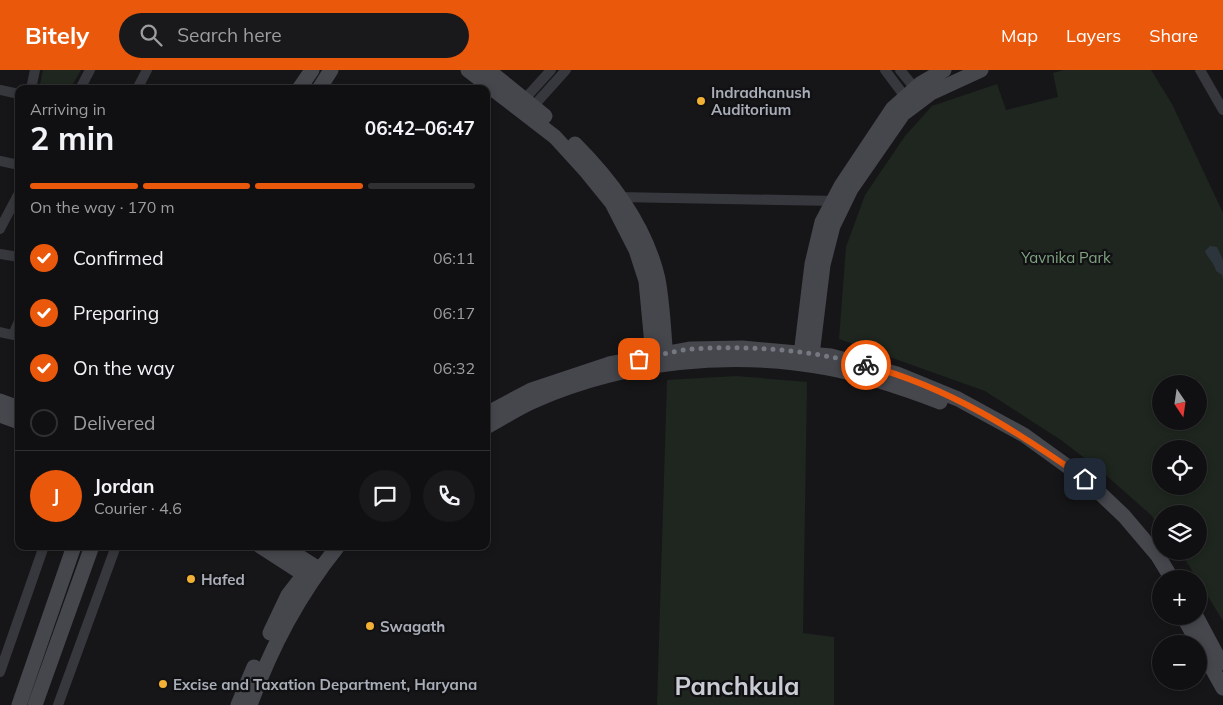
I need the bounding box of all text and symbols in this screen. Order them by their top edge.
search box [119,13,469,58]
text: Bitely [25,20,89,50]
icon: search [137,21,165,49]
text: Search here [177,23,282,47]
text: Map [1001,24,1038,47]
text: Layers [1066,24,1121,47]
text: Share [1149,24,1198,47]
place label: Indradhanush Auditorium [711,83,811,119]
marker: Indradhanush Auditorium [695,95,707,107]
text: Arriving in [30,99,106,119]
text: 06:42–06:47 [365,116,475,140]
text: 2 min [30,118,114,158]
text: On the way · 170 m [30,197,175,217]
icon: check [30,244,58,272]
text: Confirmed [73,246,164,270]
text: 06:11 [433,248,475,268]
park label: Yavnika Park [1020,248,1111,267]
icon: check [30,299,58,327]
text: Preparing [73,301,159,325]
text: 06:17 [433,303,475,323]
pin [618,338,660,380]
courier [841,340,891,390]
icon: bag [625,345,653,373]
icon: bike [852,351,880,379]
icon: check [30,354,58,382]
text: On the way [73,356,175,380]
text: 06:32 [433,358,475,378]
north arrow [1152,375,1208,430]
map controls [1152,375,1207,690]
text: Delivered [73,411,155,435]
button: locate [1152,440,1207,495]
pin [1064,458,1106,500]
icon: home [1071,465,1099,493]
button: chat [359,470,411,522]
button: phone [423,470,475,522]
text: Jordan [94,474,154,498]
text: J [53,484,59,508]
text: Courier · 4.6 [94,498,182,518]
button: layers [1152,505,1207,560]
place label: Hafed [201,570,245,589]
button: + [1152,570,1207,625]
marker: Hafed [185,573,197,585]
place label: Swagath [380,617,445,636]
marker: Swagath [364,620,376,632]
button: − [1152,635,1207,690]
district label: Panchkula [674,670,800,701]
place label: Excise and Taxation Department, Haryana [173,675,477,694]
marker: Excise and Taxation Department, Haryana [157,678,169,690]

